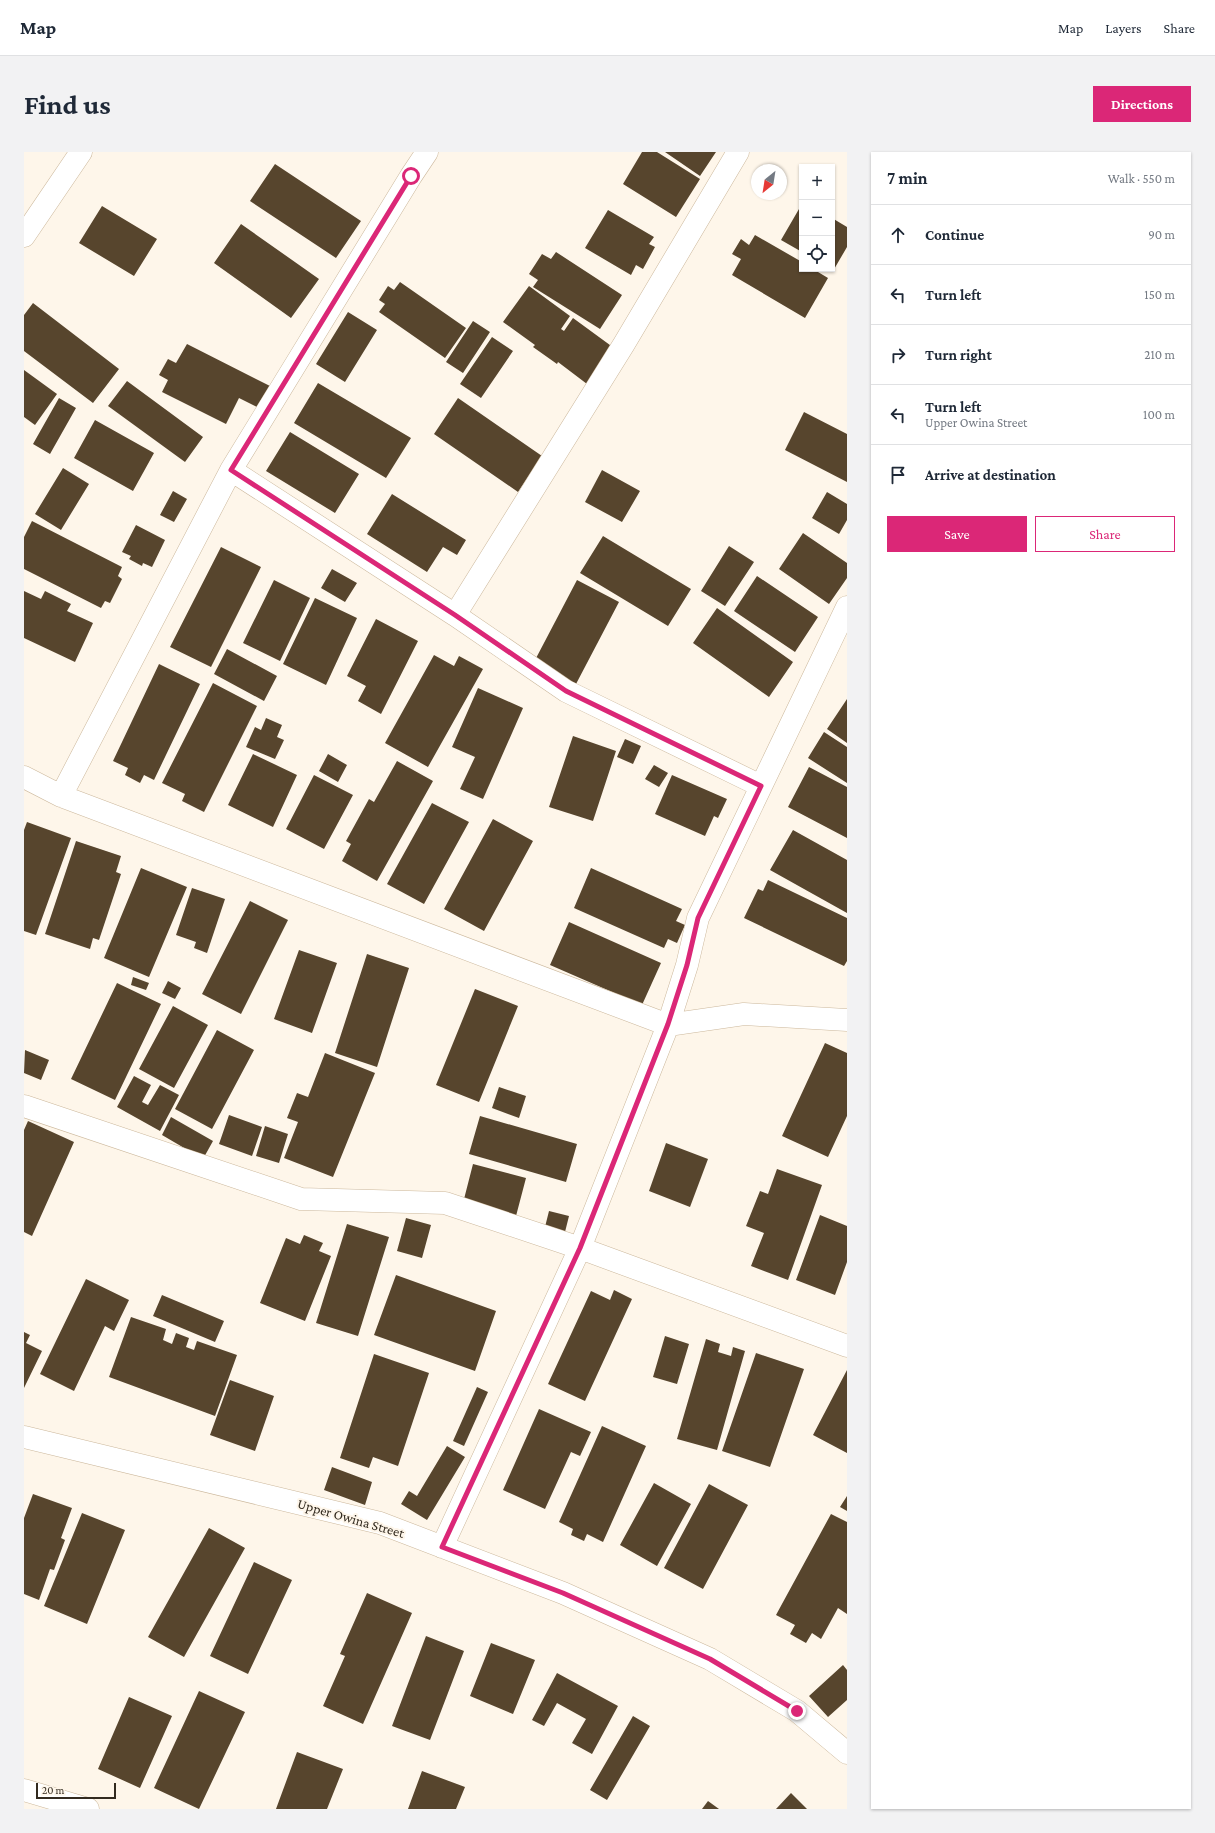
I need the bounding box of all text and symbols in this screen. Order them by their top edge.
text: Map [20,17,56,38]
text: Map [1058,20,1083,36]
text: Layers [1105,20,1142,36]
text: Share [1164,20,1195,36]
button: Directions [1093,86,1191,122]
text: Find us [24,89,111,120]
north arrow [751,164,787,200]
map controls [799,164,835,272]
button: + [799,164,835,200]
route start [402,167,420,185]
text: 7 min [887,169,928,188]
text: Walk · 550 m [1108,171,1175,186]
button: − [799,200,835,236]
icon: ahead [887,224,909,246]
text: Continue [925,227,984,243]
text: 90 m [1148,227,1175,242]
button: locate [799,236,835,272]
icon: left [887,284,909,306]
text: Turn left [925,287,981,303]
text: 150 m [1144,287,1175,302]
icon: right [887,344,909,366]
text: Turn right [925,347,992,363]
text: 210 m [1144,347,1175,362]
text: Turn left [925,399,981,415]
icon: left [887,404,909,426]
text: 100 m [1143,407,1175,422]
text: Upper Owina Street [925,415,1027,430]
icon: arrive [887,464,909,486]
text: Arrive at destination [925,467,1056,483]
button: Save [887,516,1027,552]
button: Share [1035,516,1175,552]
street label: Upper Owina Street [296,1495,407,1541]
route end [788,1702,806,1720]
scale bar [36,1781,116,1800]
text: 20 m [42,1784,64,1796]

